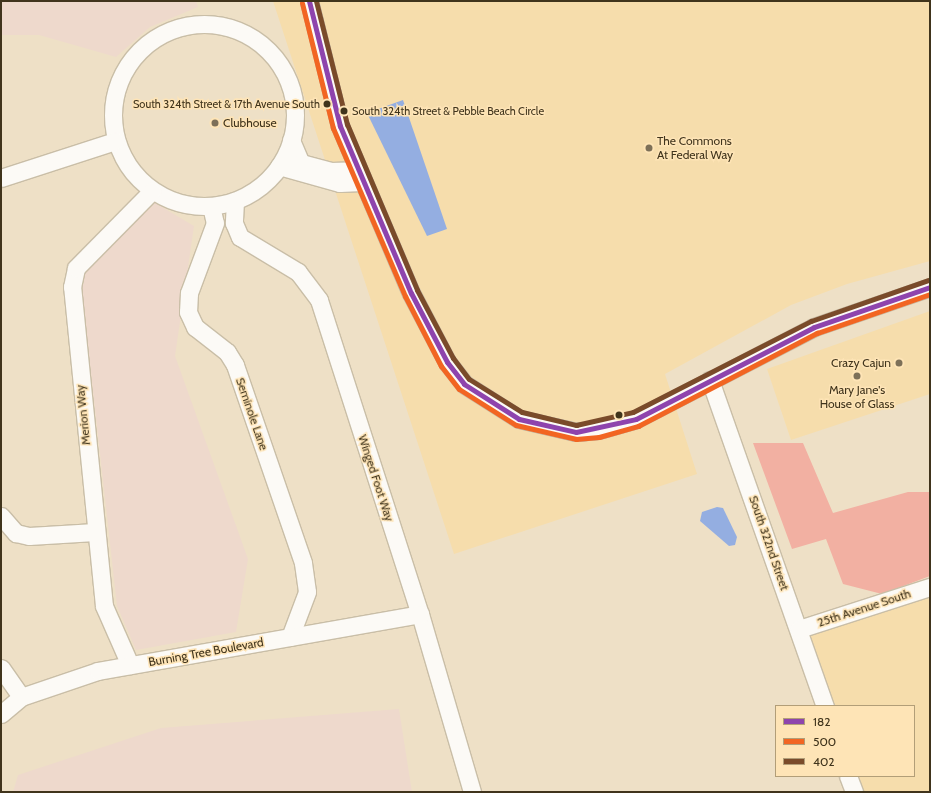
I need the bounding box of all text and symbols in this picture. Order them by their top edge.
place label: South 324th Street & 17th Avenue South [133,97,320,111]
marker: South 324th Street & 17th Avenue South [322,99,332,109]
place label: South 324th Street & Pebble Beach Circle [352,104,544,118]
marker: South 324th Street & Pebble Beach Circle [339,106,349,116]
place label: Clubhouse [223,116,277,130]
marker: Clubhouse [210,118,220,128]
place label: The Commons At Federal Way [657,134,733,162]
marker: The Commons At Federal Way [644,143,654,153]
place label: Crazy Cajun [831,356,891,370]
marker: Crazy Cajun [894,358,904,368]
marker: Mary Jane's House of Glass [852,371,862,381]
street label: Seminole Lane [233,376,271,452]
place label: Mary Jane's House of Glass [820,383,894,411]
street label: Merion Way [73,384,93,446]
unlabelled marker [614,410,624,420]
street label: Winged Foot Way [355,433,397,523]
street label: South 322nd Street [746,494,792,592]
street label: 25th Avenue South [816,586,912,630]
street label: Burning Tree Boulevard [147,635,265,669]
legend [775,705,915,777]
text: 182 [813,714,830,729]
text: 500 [813,734,836,749]
text: 402 [813,754,835,769]

